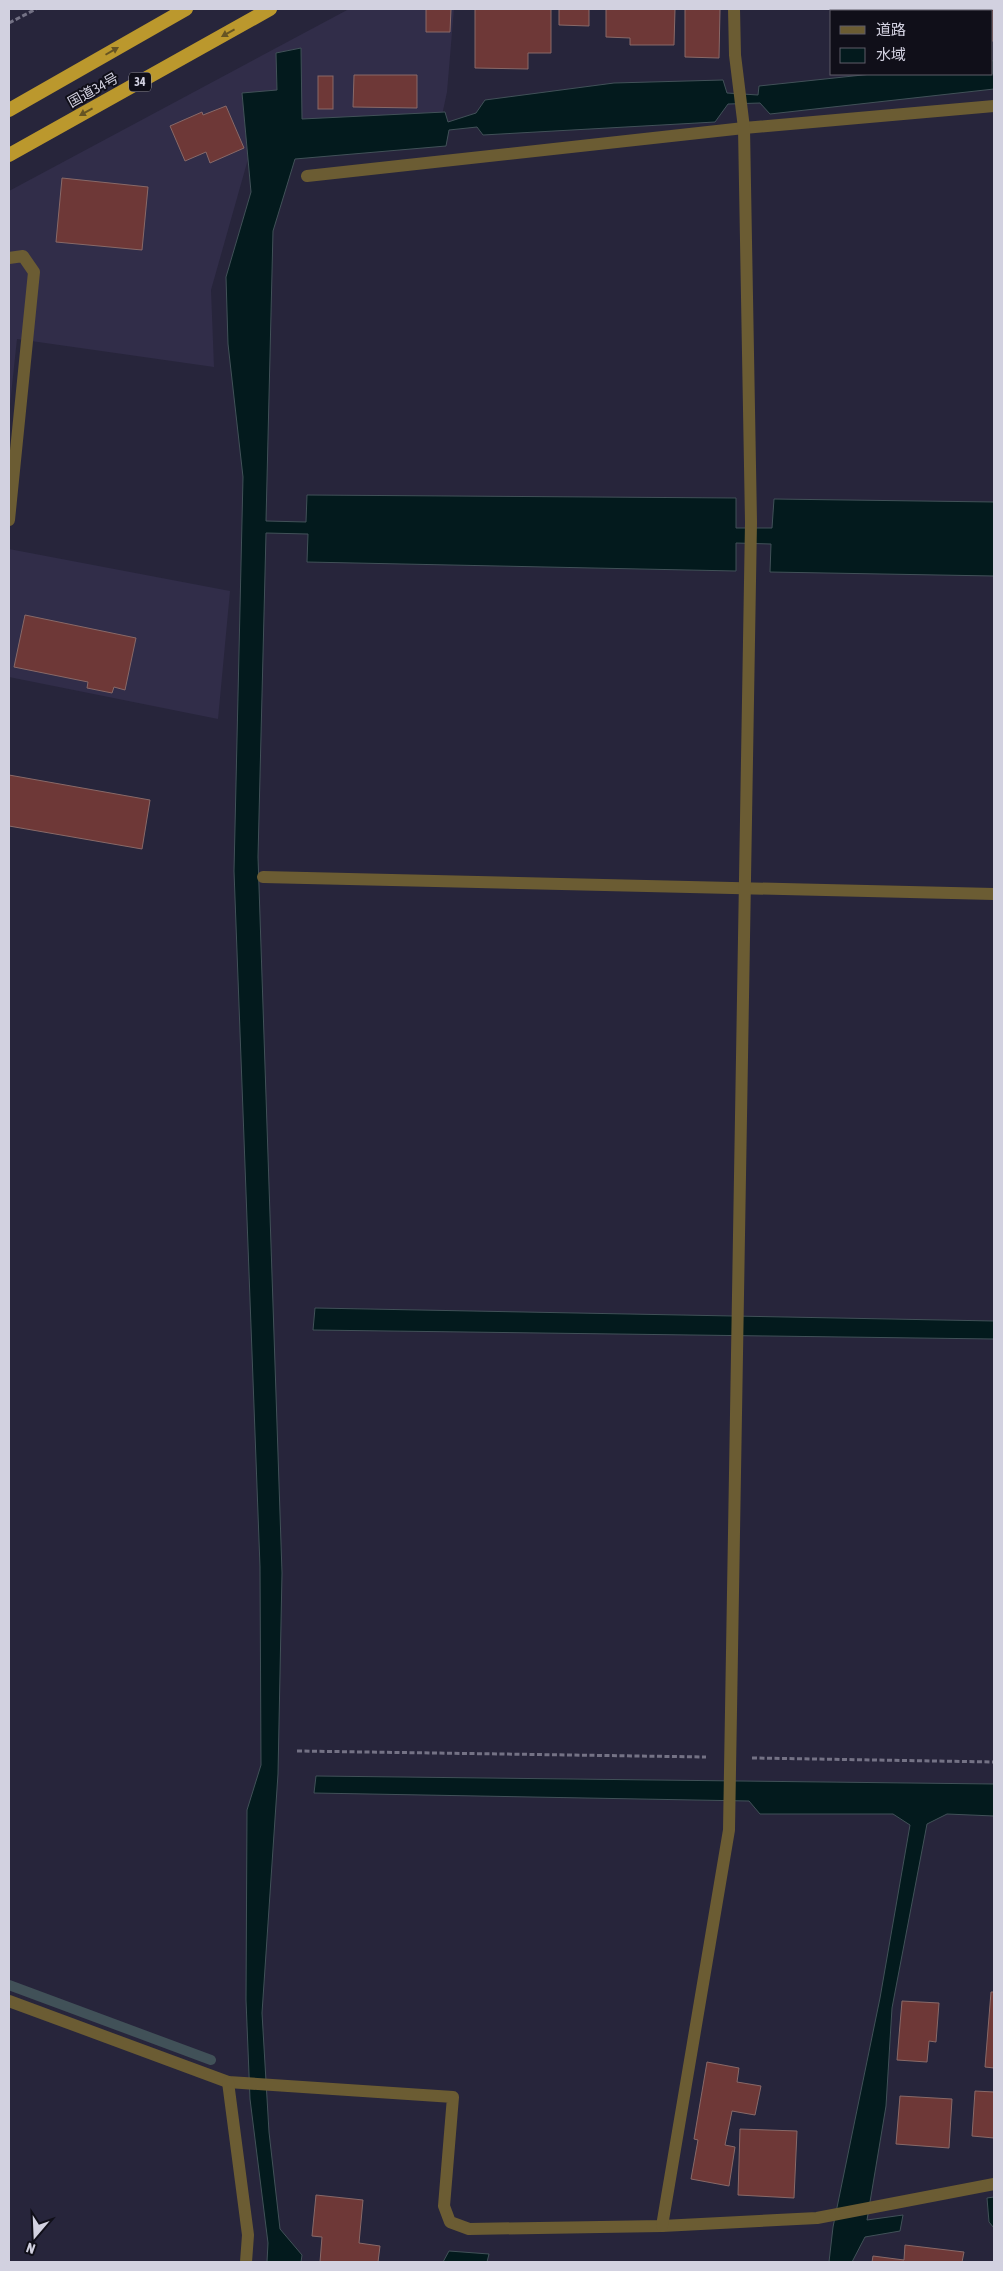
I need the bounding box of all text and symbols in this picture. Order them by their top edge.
legend [830,10,993,75]
text: 道路 [876,21,906,38]
one-way arrow [221,28,235,37]
text: 水域 [876,46,906,63]
one-way arrow [105,47,118,56]
street label: 国道34号 [65,70,121,110]
road number: 34 [129,72,151,91]
one-way arrow [80,108,93,117]
north arrow [10,2211,60,2261]
text: N [24,2239,37,2257]

